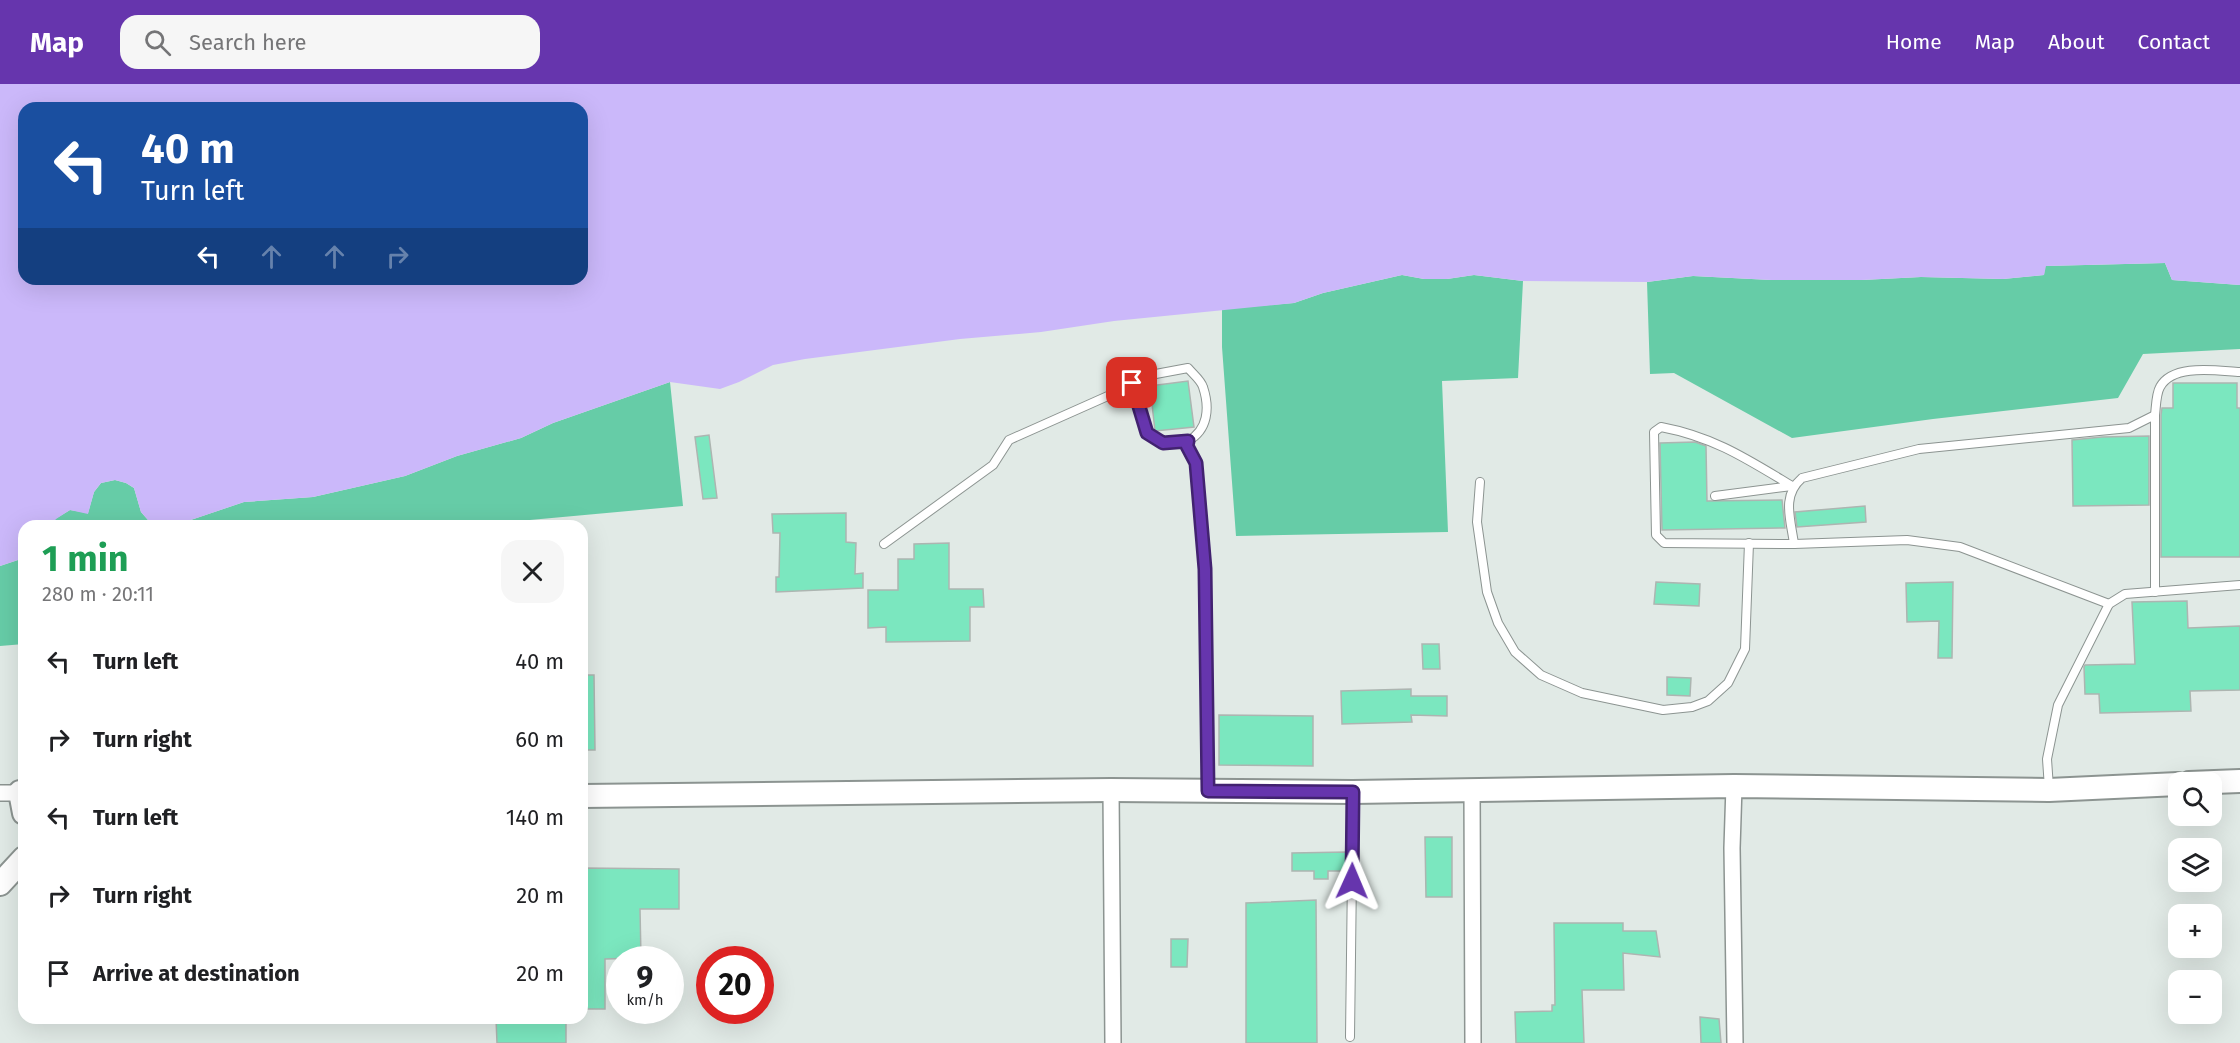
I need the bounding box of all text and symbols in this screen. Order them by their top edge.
search box [120,15,540,69]
text: Map [30,26,84,59]
icon: search [141,26,174,59]
text: Search here [189,29,307,56]
text: Home [1886,29,1942,55]
text: Map [1975,29,2015,55]
text: About [2048,29,2105,55]
text: Contact [2138,29,2210,55]
text: 40 m [141,124,235,174]
icon: left [42,126,120,204]
text: Turn left [141,175,244,207]
icon: left [192,240,225,273]
icon: ahead [255,240,288,273]
icon: ahead [318,240,351,273]
icon: right [381,240,414,273]
pin [1106,357,1157,408]
icon: arrive [1115,366,1148,399]
text: 1 min [42,537,129,581]
button: close [501,540,564,603]
text: 280 m · 20:11 [42,582,154,606]
icon: left [42,645,75,678]
text: Turn left [93,648,178,675]
text: 40 m [515,648,564,675]
icon: right [42,723,75,756]
text: Turn right [93,726,192,753]
text: 60 m [515,726,564,753]
map controls [2168,772,2222,1024]
button: search [2168,772,2222,826]
icon: left [42,801,75,834]
text: Turn left [93,804,178,831]
text: 140 m [506,804,564,831]
button: layers [2168,838,2222,892]
position arrow [1320,849,1384,913]
icon: right [42,879,75,912]
text: Turn right [93,882,192,909]
text: 20 m [516,882,564,909]
button: + [2168,904,2222,958]
speed limit sign: 20 [696,946,774,1024]
icon: arrive [42,957,75,990]
text: Arrive at destination [93,960,300,987]
text: 20 m [516,960,564,987]
text: 9 [637,960,653,996]
button: − [2168,970,2222,1024]
text: km/h [626,991,664,1009]

